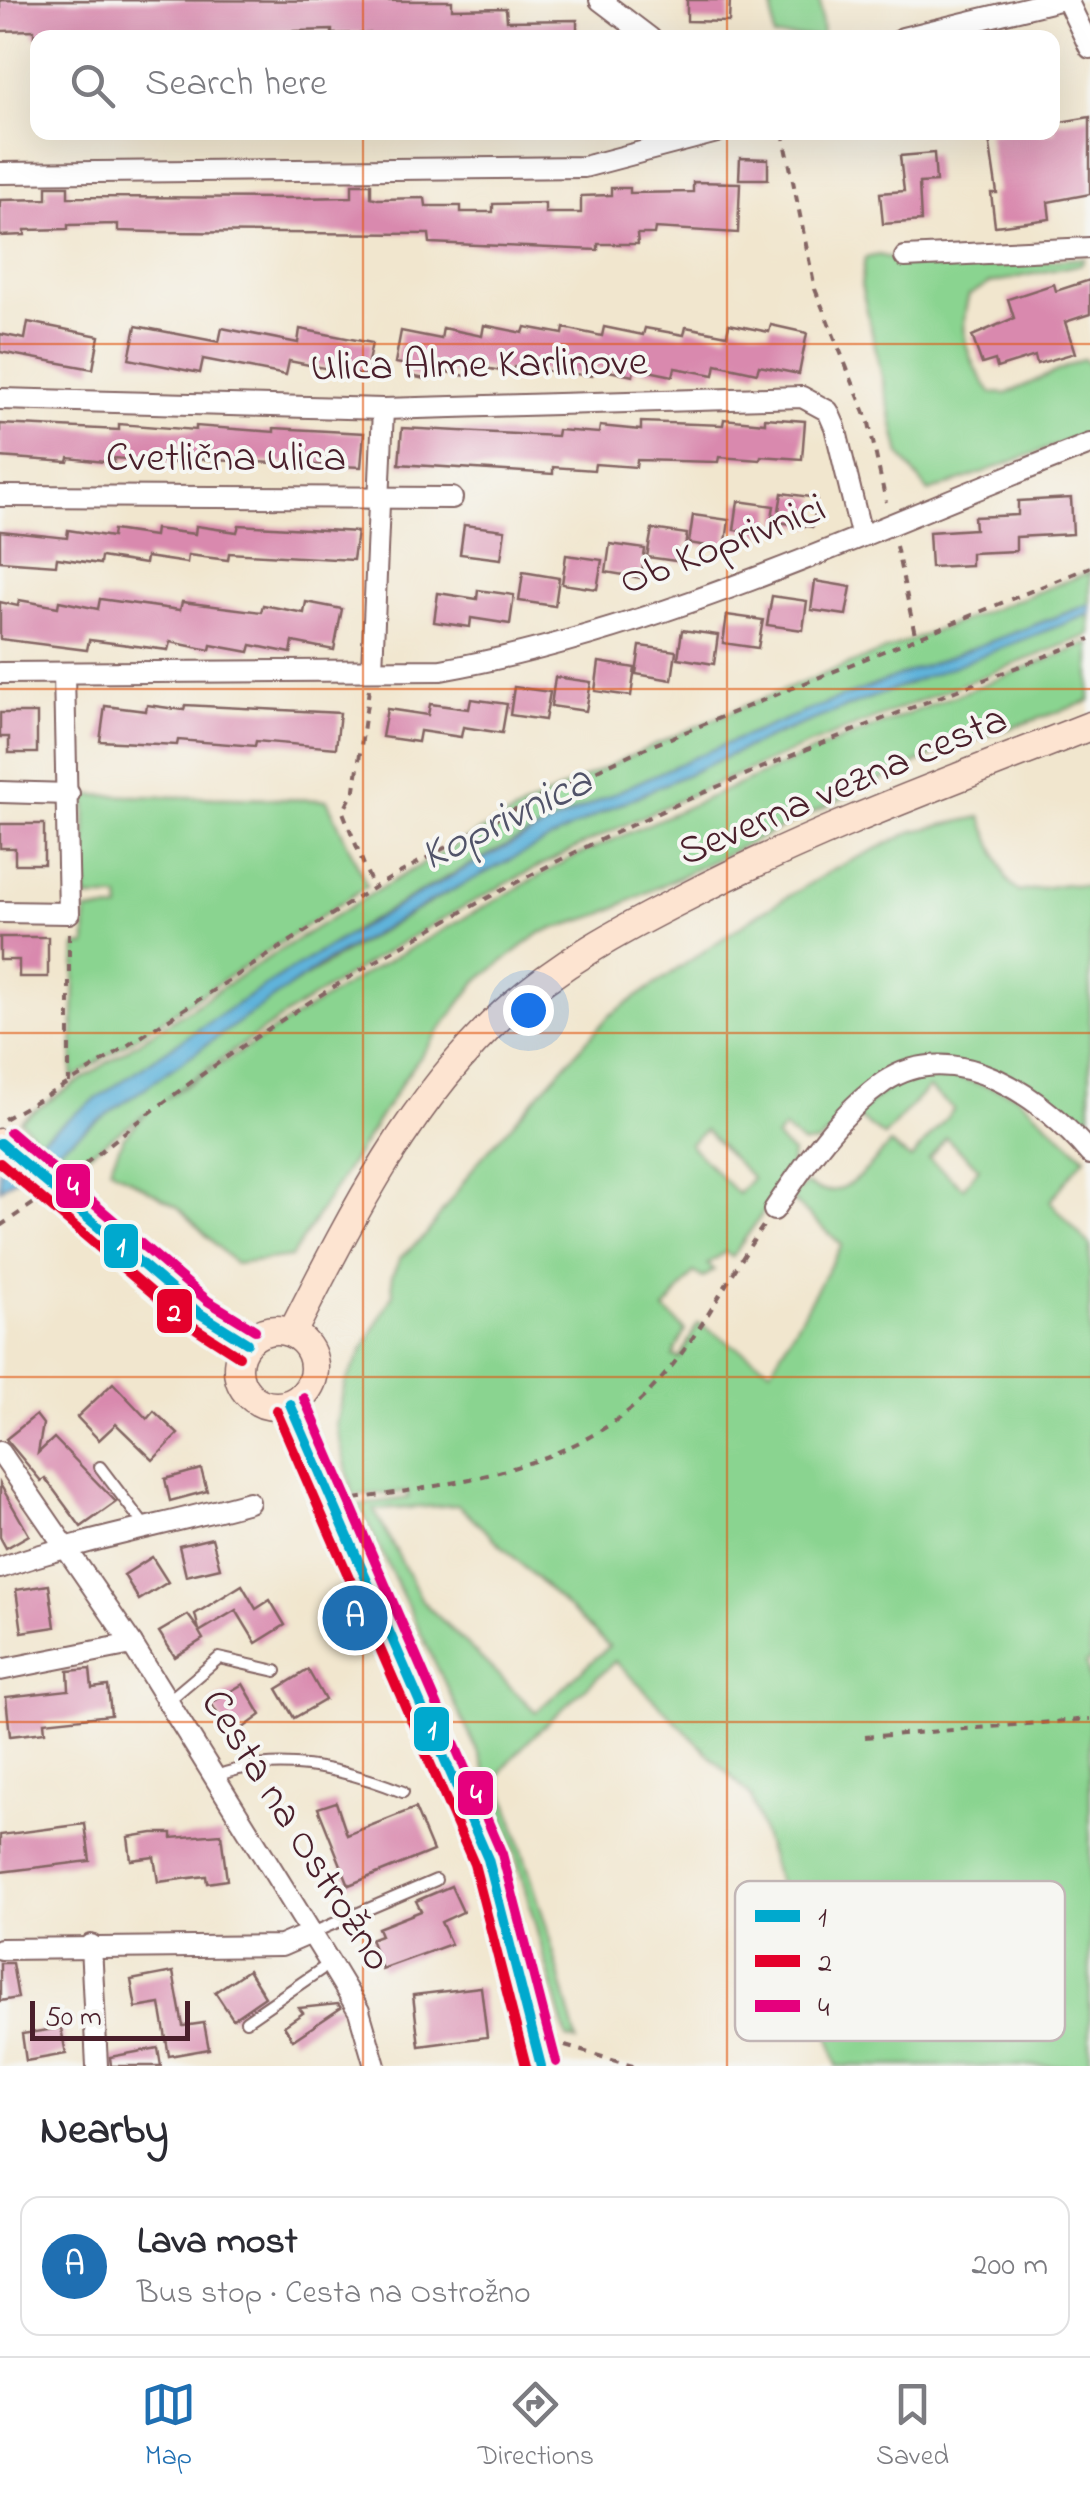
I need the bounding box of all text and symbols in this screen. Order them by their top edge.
search box [30,30,1060,140]
text: Search here [145,57,327,113]
icon: search [65,58,120,113]
street label: Ulica Alme Karlinove [310,333,648,399]
street label: Cvetlična ulica [106,429,346,490]
street label: Ob Koprivnici [611,479,835,613]
street label: Severna vezna cesta [669,690,1017,884]
water label: Koprivnica [410,750,605,890]
your location [503,985,554,1036]
line badge: 4 [54,1162,92,1210]
text: 4 [67,1168,79,1209]
line badge: 1 [102,1222,140,1270]
text: 1 [117,1229,126,1270]
line badge: 2 [155,1287,194,1335]
text: 2 [166,1294,181,1335]
pin: A [322,1580,388,1656]
street label: Cesta na Ostrožno [184,1678,406,1984]
line badge: 1 [412,1705,451,1753]
text: 1 [428,1712,437,1753]
line badge: 4 [456,1769,495,1817]
text: 4 [470,1776,482,1817]
legend [735,1881,1065,2041]
text: 1 [818,1899,827,1940]
text: 2 [818,1944,832,1985]
text: 4 [818,1989,830,2030]
scale bar [30,1996,190,2040]
text: 50 m [45,1998,102,2039]
text: Nearby [40,2101,168,2162]
text: Lava most [137,2215,298,2271]
text: A [65,2243,84,2290]
text: 200 m [972,2243,1048,2290]
text: Bus stop · Cesta na Ostrožno [137,2271,531,2318]
tab: Map [141,2377,196,2478]
tab: Directions [478,2377,594,2478]
tab: Saved [876,2377,949,2478]

